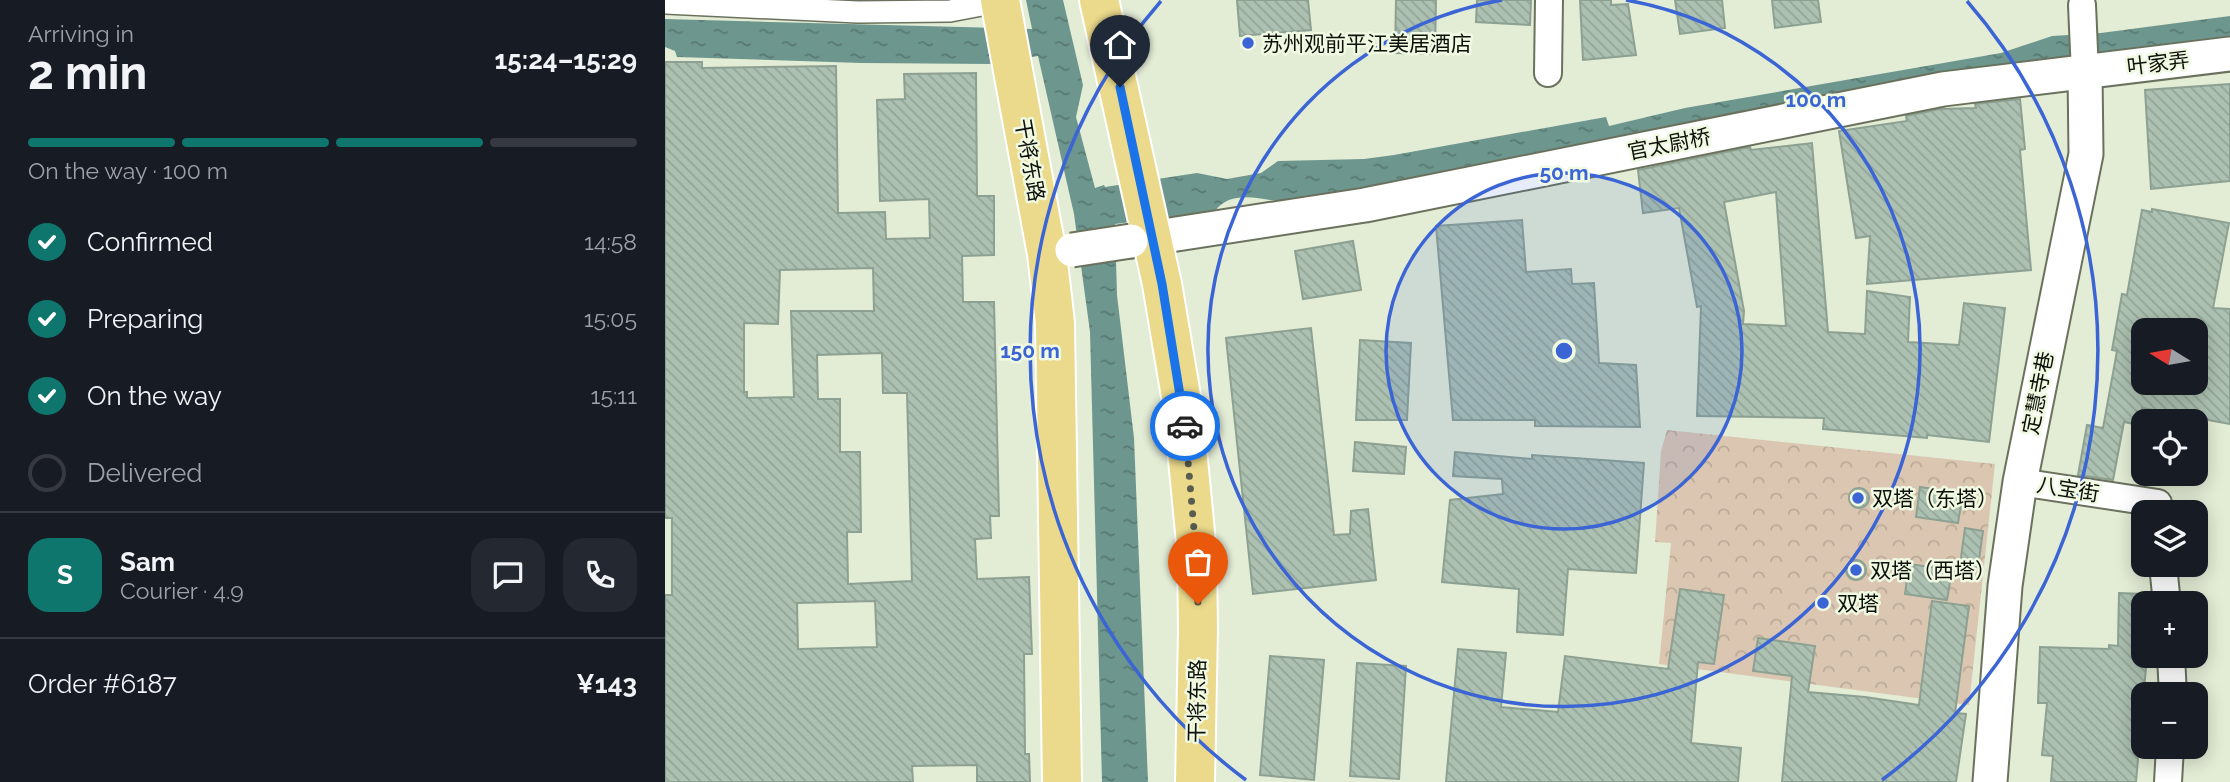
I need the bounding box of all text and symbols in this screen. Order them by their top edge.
pin [1090,15,1150,87]
text: Arriving in [28,20,134,47]
icon: home [1101,26,1139,64]
place label: 苏州观前平江美居酒店 [1262,31,1472,56]
marker: 苏州观前平江美居酒店 [1240,35,1256,51]
text: 15:24–15:29 [494,45,637,75]
text: 2 min [28,46,147,100]
street label: 叶家弄 [2125,47,2191,79]
text: 100 m [1786,87,1846,112]
street label: 干将东路 [1010,116,1050,204]
street label: 官太尉桥 [1625,124,1713,164]
text: On the way · 100 m [28,157,228,184]
text: 50 m [1539,160,1589,185]
icon: check [28,223,66,261]
text: Confirmed [87,227,213,257]
text: 14:58 [584,228,637,255]
icon: check [28,300,66,338]
text: Preparing [87,304,203,334]
text: 15:05 [584,305,637,332]
north arrow [2131,318,2209,396]
map controls [2131,318,2208,759]
text: 150 m [1000,338,1060,363]
centre of rings [1552,339,1576,363]
street label: 定慧寺巷 [2018,349,2058,437]
icon: check [28,377,66,415]
text: On the way [87,381,222,411]
text: 15:11 [591,382,637,409]
courier [1150,391,1220,461]
icon: car [1166,407,1204,445]
button: locate [2131,409,2208,486]
text: Delivered [87,458,202,488]
street label: 八宝街 [2035,472,2101,506]
place label: 双塔（东塔） [1872,486,1998,511]
marker: 双塔（东塔） [1850,490,1866,506]
button: layers [2131,500,2208,577]
pin [1168,532,1228,604]
button: chat [471,538,545,612]
button: phone [563,538,637,612]
icon: bag [1179,543,1217,581]
text: Sam [120,547,175,577]
place label: 双塔（西塔） [1870,558,1996,583]
text: S [57,560,73,590]
marker: 双塔（西塔） [1848,562,1864,578]
text: Courier · 4.9 [120,577,244,604]
place label: 双塔 [1837,591,1879,616]
button: + [2131,591,2208,668]
marker: 双塔 [1815,595,1831,611]
street label: 干将东路 [1184,659,1210,743]
text: Order #6187 [28,669,177,699]
text: ¥143 [576,669,637,699]
button: − [2131,682,2208,759]

